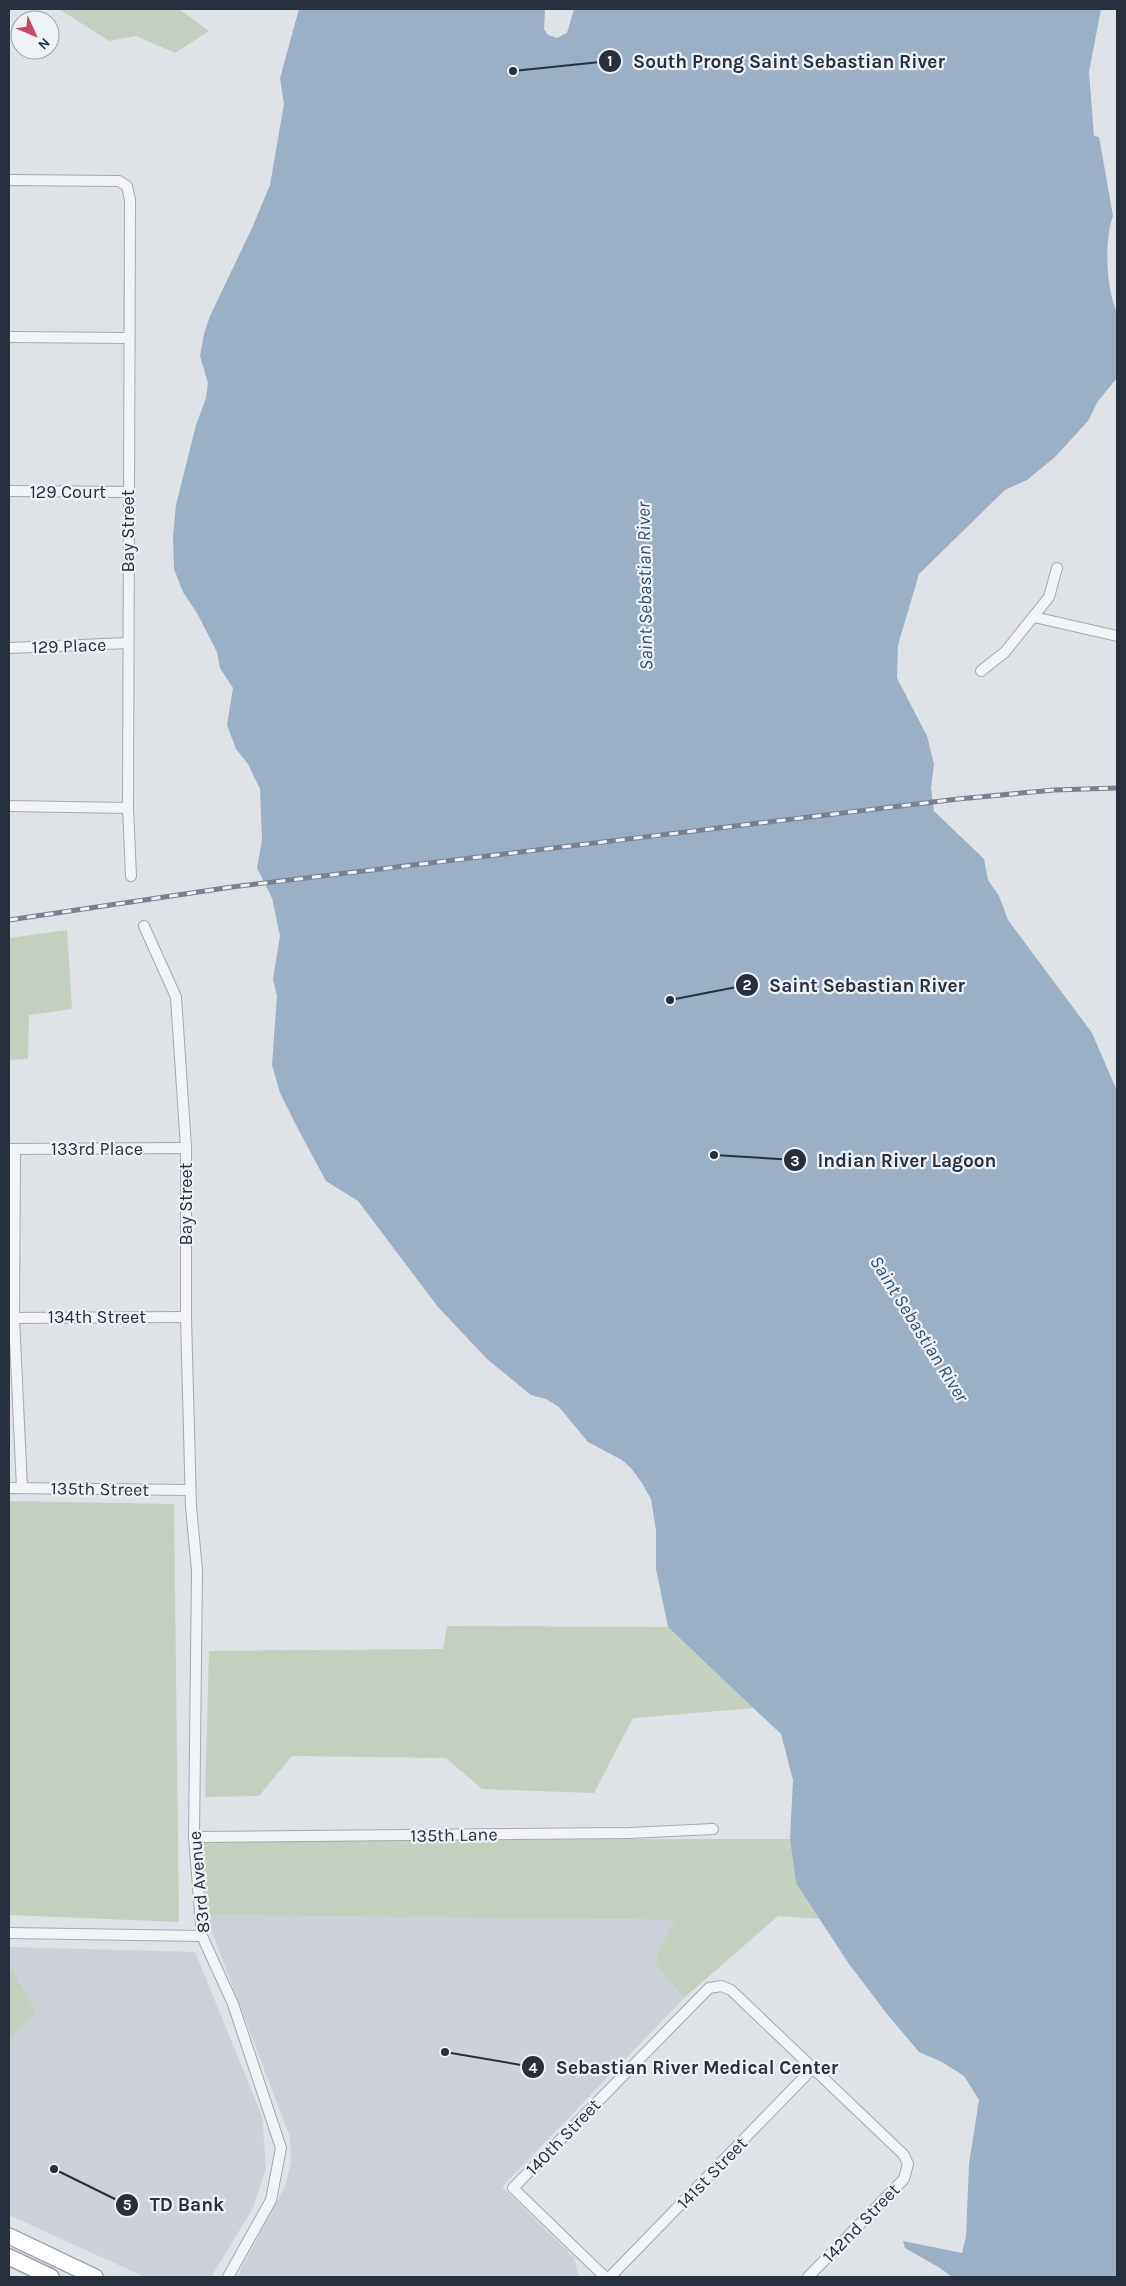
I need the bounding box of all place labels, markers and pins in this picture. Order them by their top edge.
callout: South Prong Saint Sebastian River [598,44,954,78]
callout: Saint Sebastian River [735,968,975,1002]
callout: Indian River Lagoon [783,1143,1006,1177]
callout: Sebastian River Medical Center [521,2050,848,2084]
callout: TD Bank [115,2188,234,2222]

